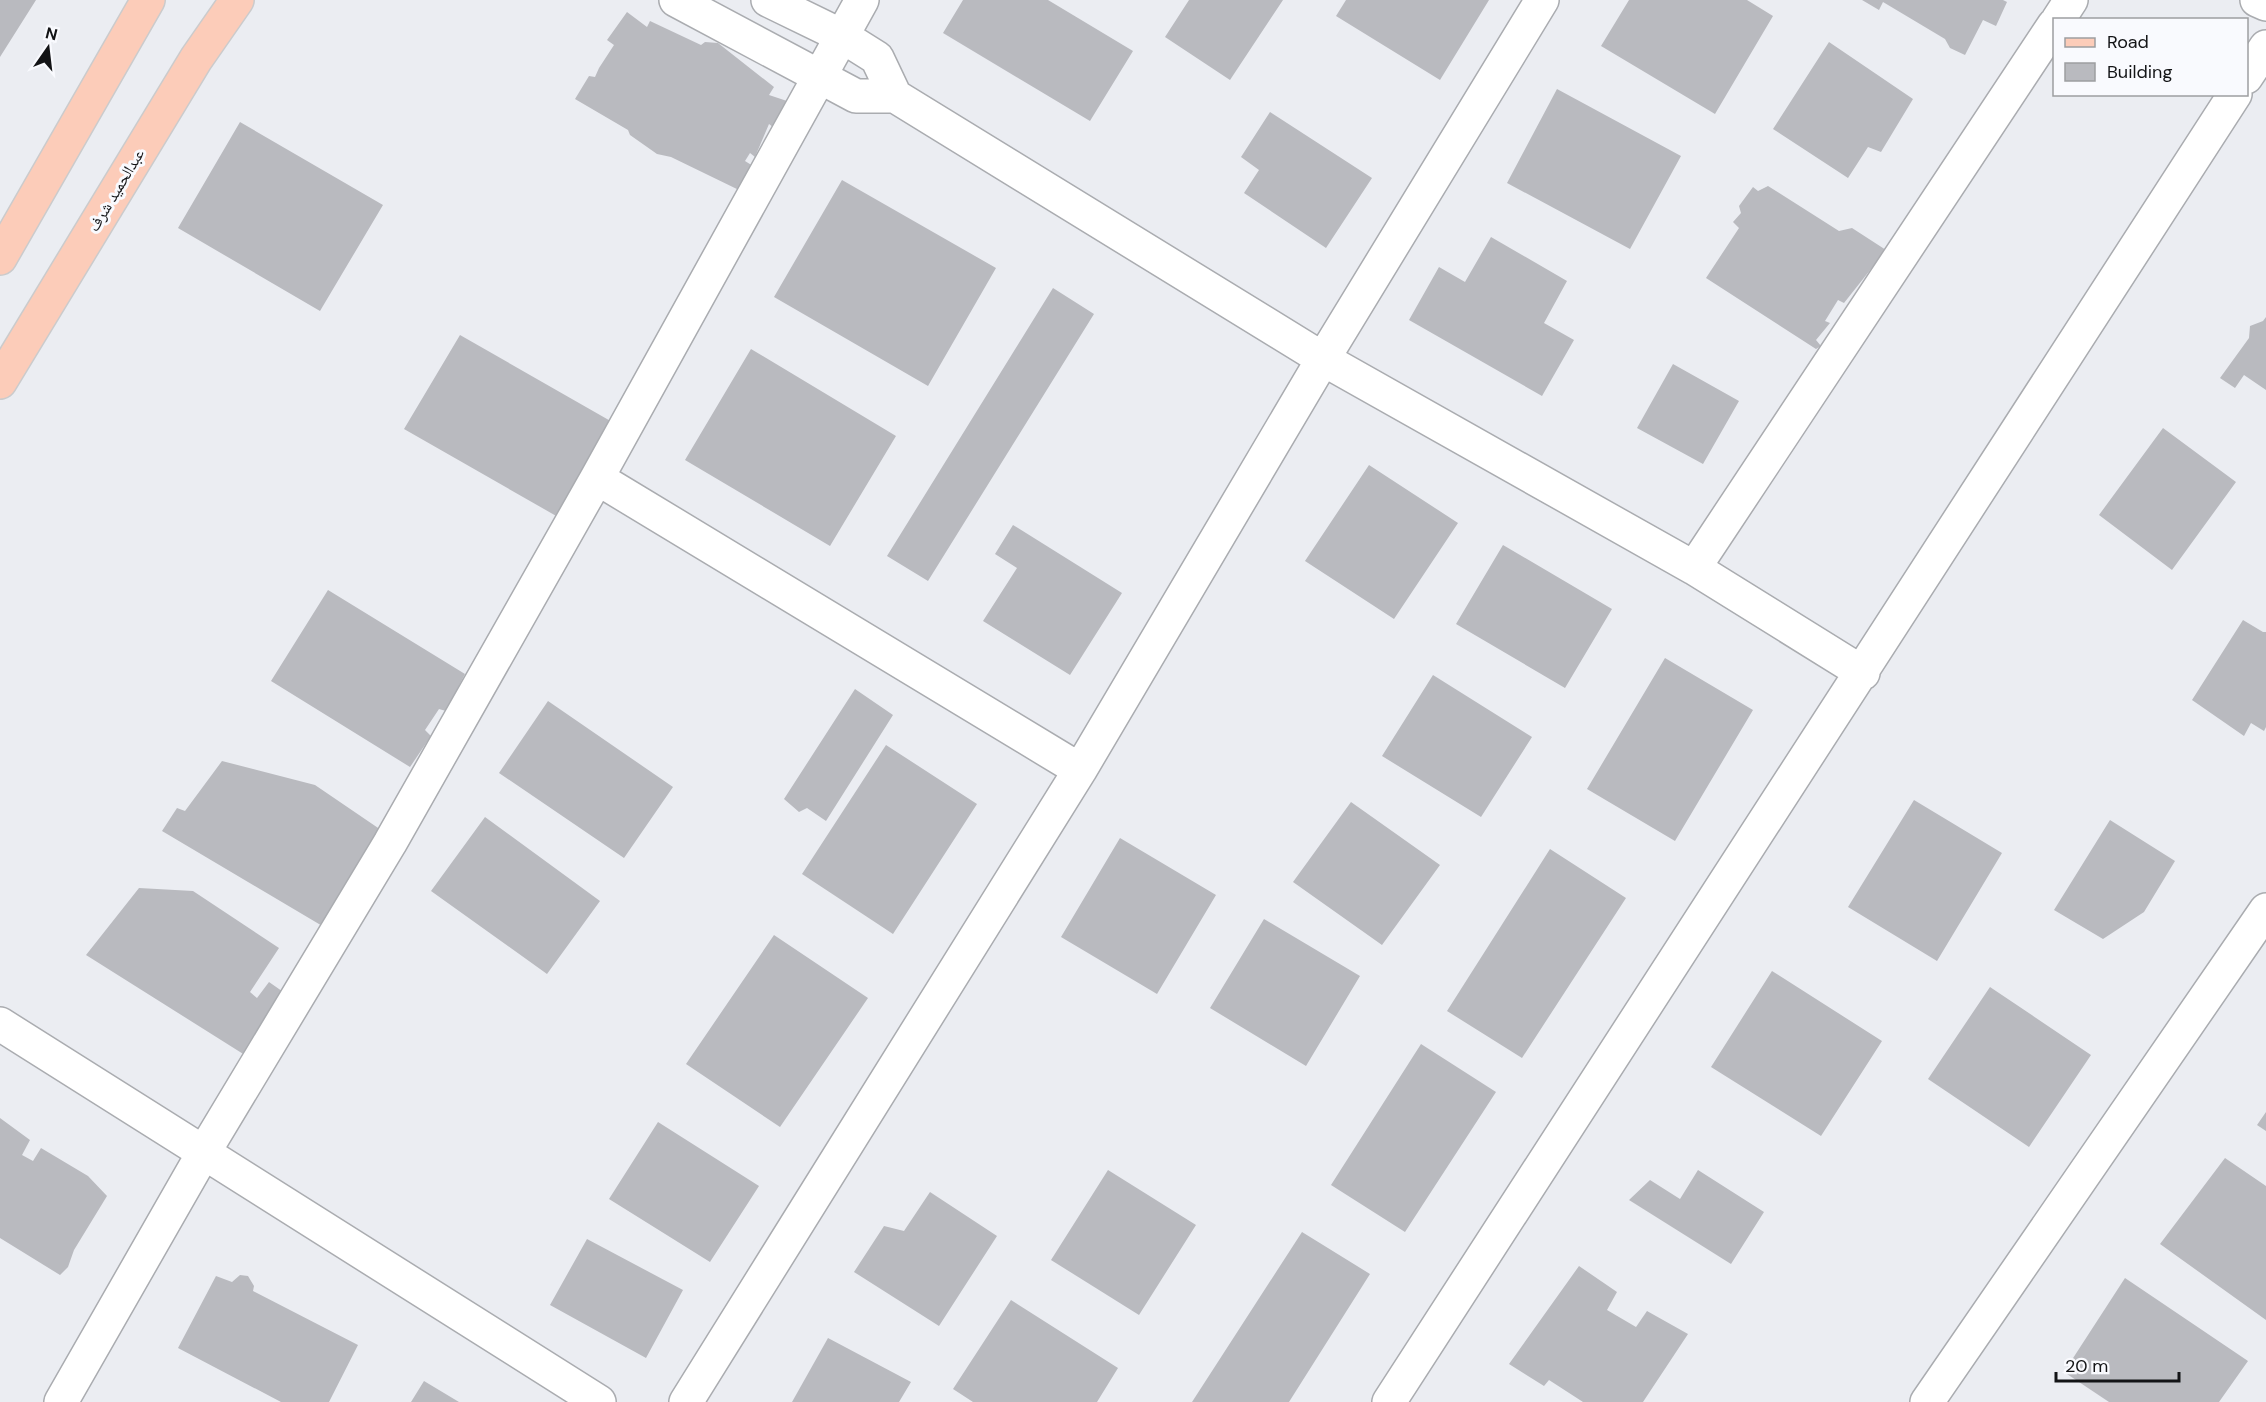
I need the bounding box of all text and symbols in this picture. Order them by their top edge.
north arrow [18,18,78,78]
legend [2053,18,2248,96]
text: N [43,22,60,46]
text: Road [2107,30,2149,54]
text: Building [2107,60,2172,84]
street label: عبدالحميد شرف [83,145,149,235]
scale bar [2056,1345,2179,1383]
text: 20 m [2065,1354,2108,1378]

